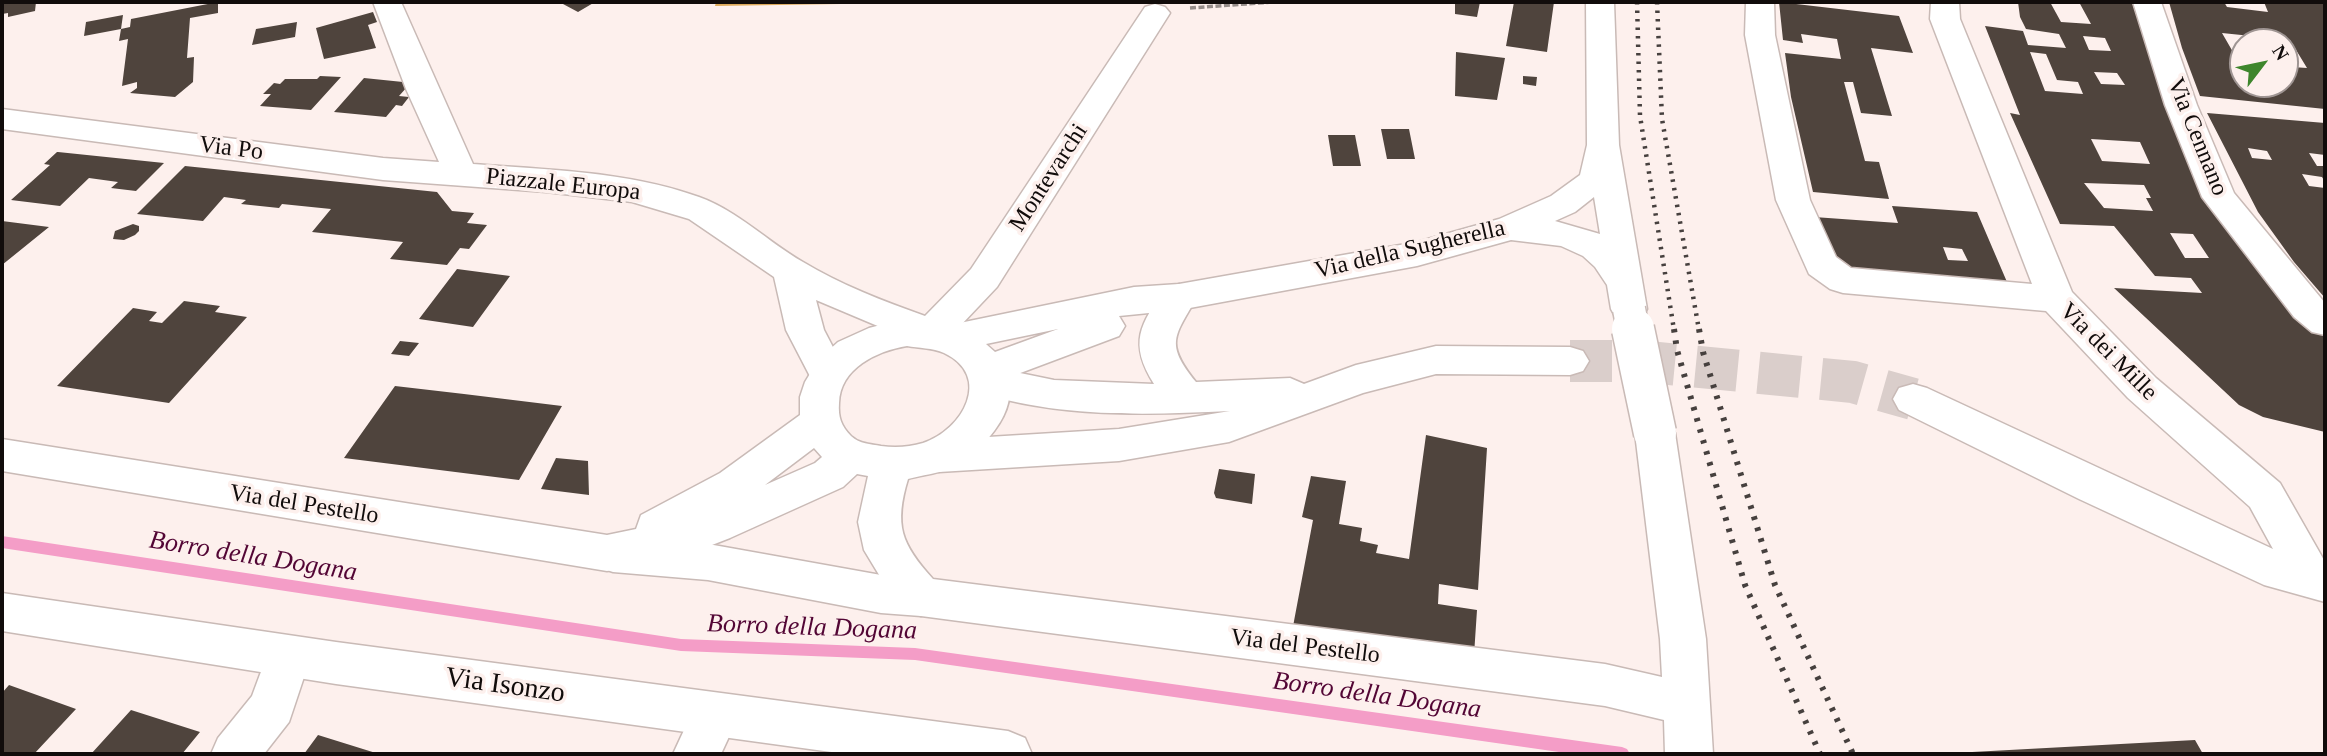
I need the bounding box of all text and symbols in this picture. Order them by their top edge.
north arrow [2229,28,2299,98]
text: N [2268,41,2293,64]
street label: Via Cennano [2160,74,2234,200]
street label: Montevarchi [1004,119,1094,237]
street label: Via Po [197,131,265,167]
street label: Piazzale Europa [484,163,642,207]
street label: Via della Sugherella [1312,214,1508,286]
street label: Via dei Mille [2053,297,2163,407]
street label: Via del Pestello [227,479,381,531]
water label: Borro della Dogana [147,525,359,589]
water label: Borro della Dogana [707,609,917,647]
street label: Via del Pestello [1229,624,1381,670]
street label: Via Isonzo [443,661,567,711]
water label: Borro della Dogana [1271,666,1483,726]

